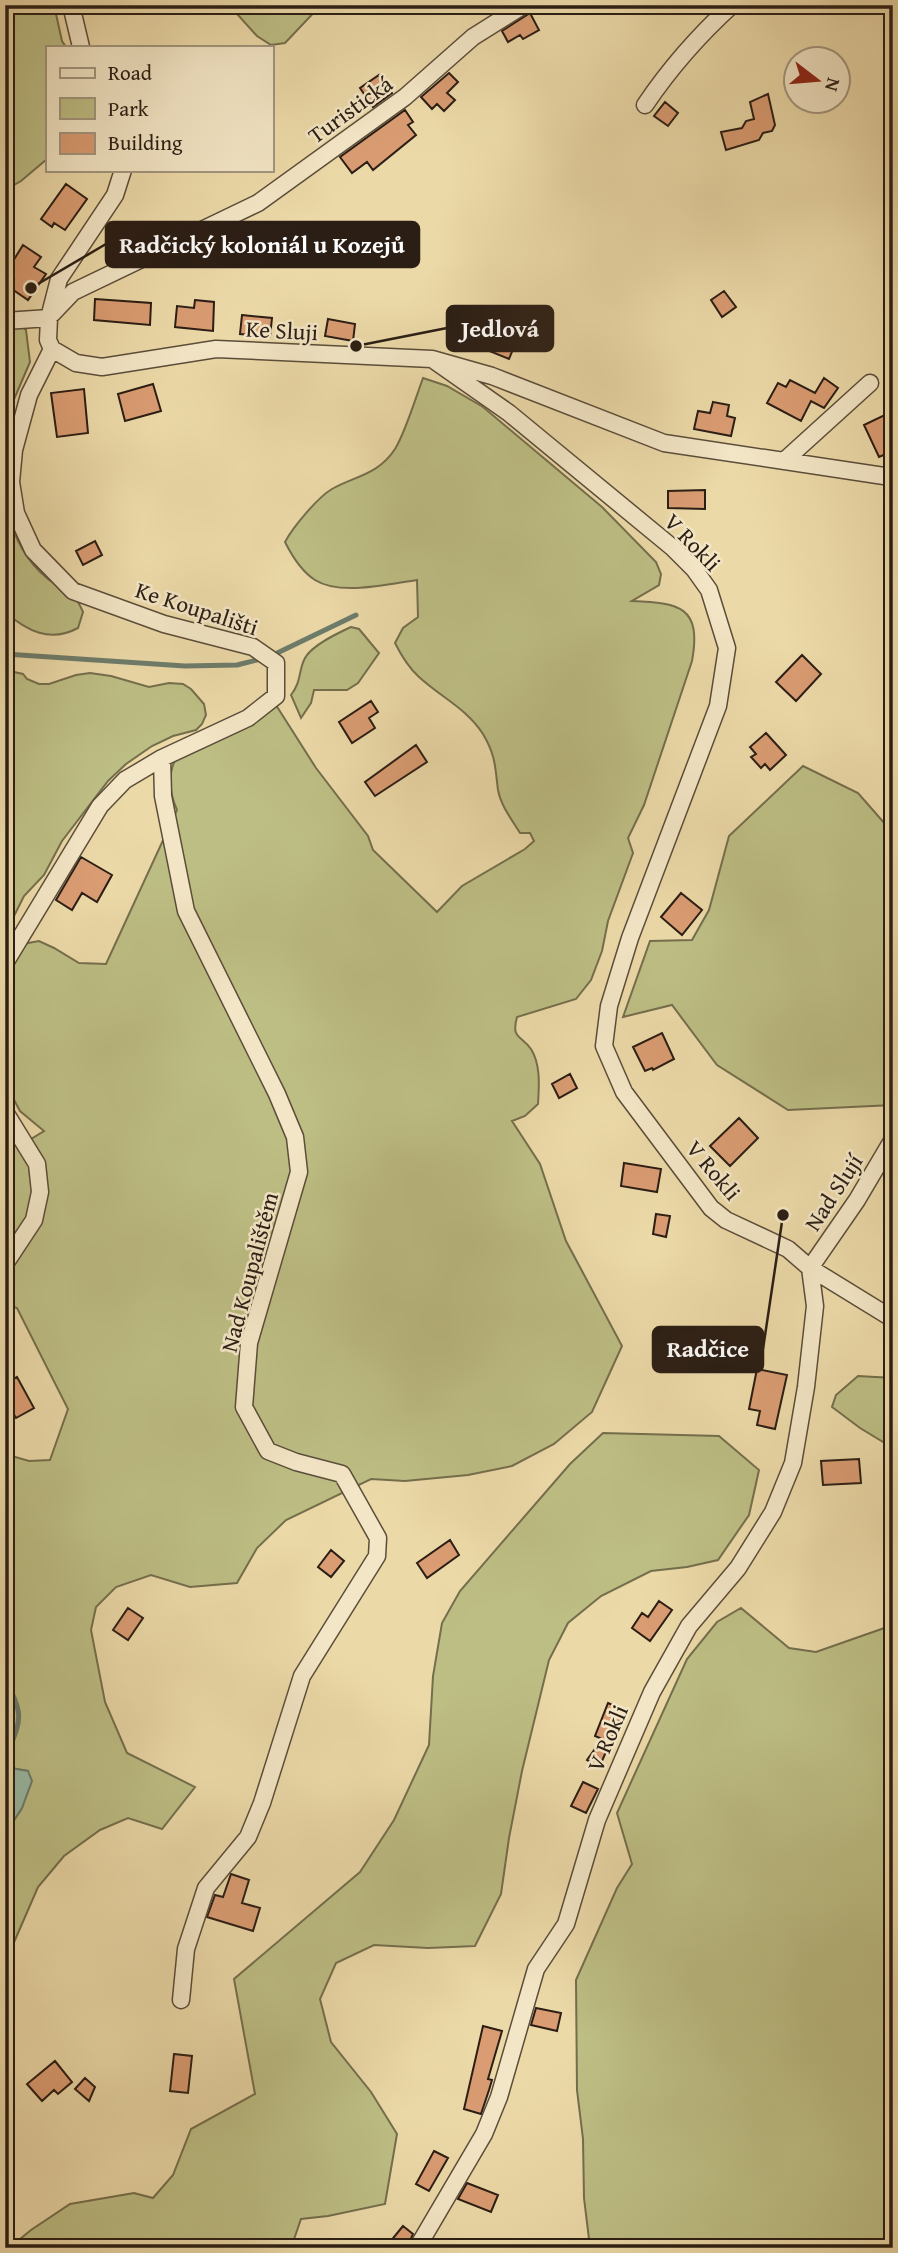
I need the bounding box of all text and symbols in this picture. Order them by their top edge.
legend [46,46,273,172]
north arrow [782,46,852,116]
text: Road [108,57,153,88]
street label: Turistická [301,67,399,151]
text: N [818,75,849,95]
text: Park [108,93,149,124]
text: Building [108,127,183,158]
callout: Radčický koloniál u Kozejů [106,222,419,267]
text: Radčický koloniál u Kozejů [119,227,405,262]
callout: Jedlová [447,306,553,351]
text: Jedlová [457,311,540,346]
street label: Ke Sluji [245,312,319,348]
street label: V Rokli [657,505,729,579]
street label: Ke Koupališti [131,573,263,643]
street label: V Rokli [679,1133,749,1207]
street label: Nad Slují [796,1146,871,1237]
street label: Nad Koupalištěm [212,1188,286,1356]
callout: Radčice [653,1327,763,1372]
text: Radčice [667,1331,749,1366]
street label: V Rokli [578,1699,636,1777]

